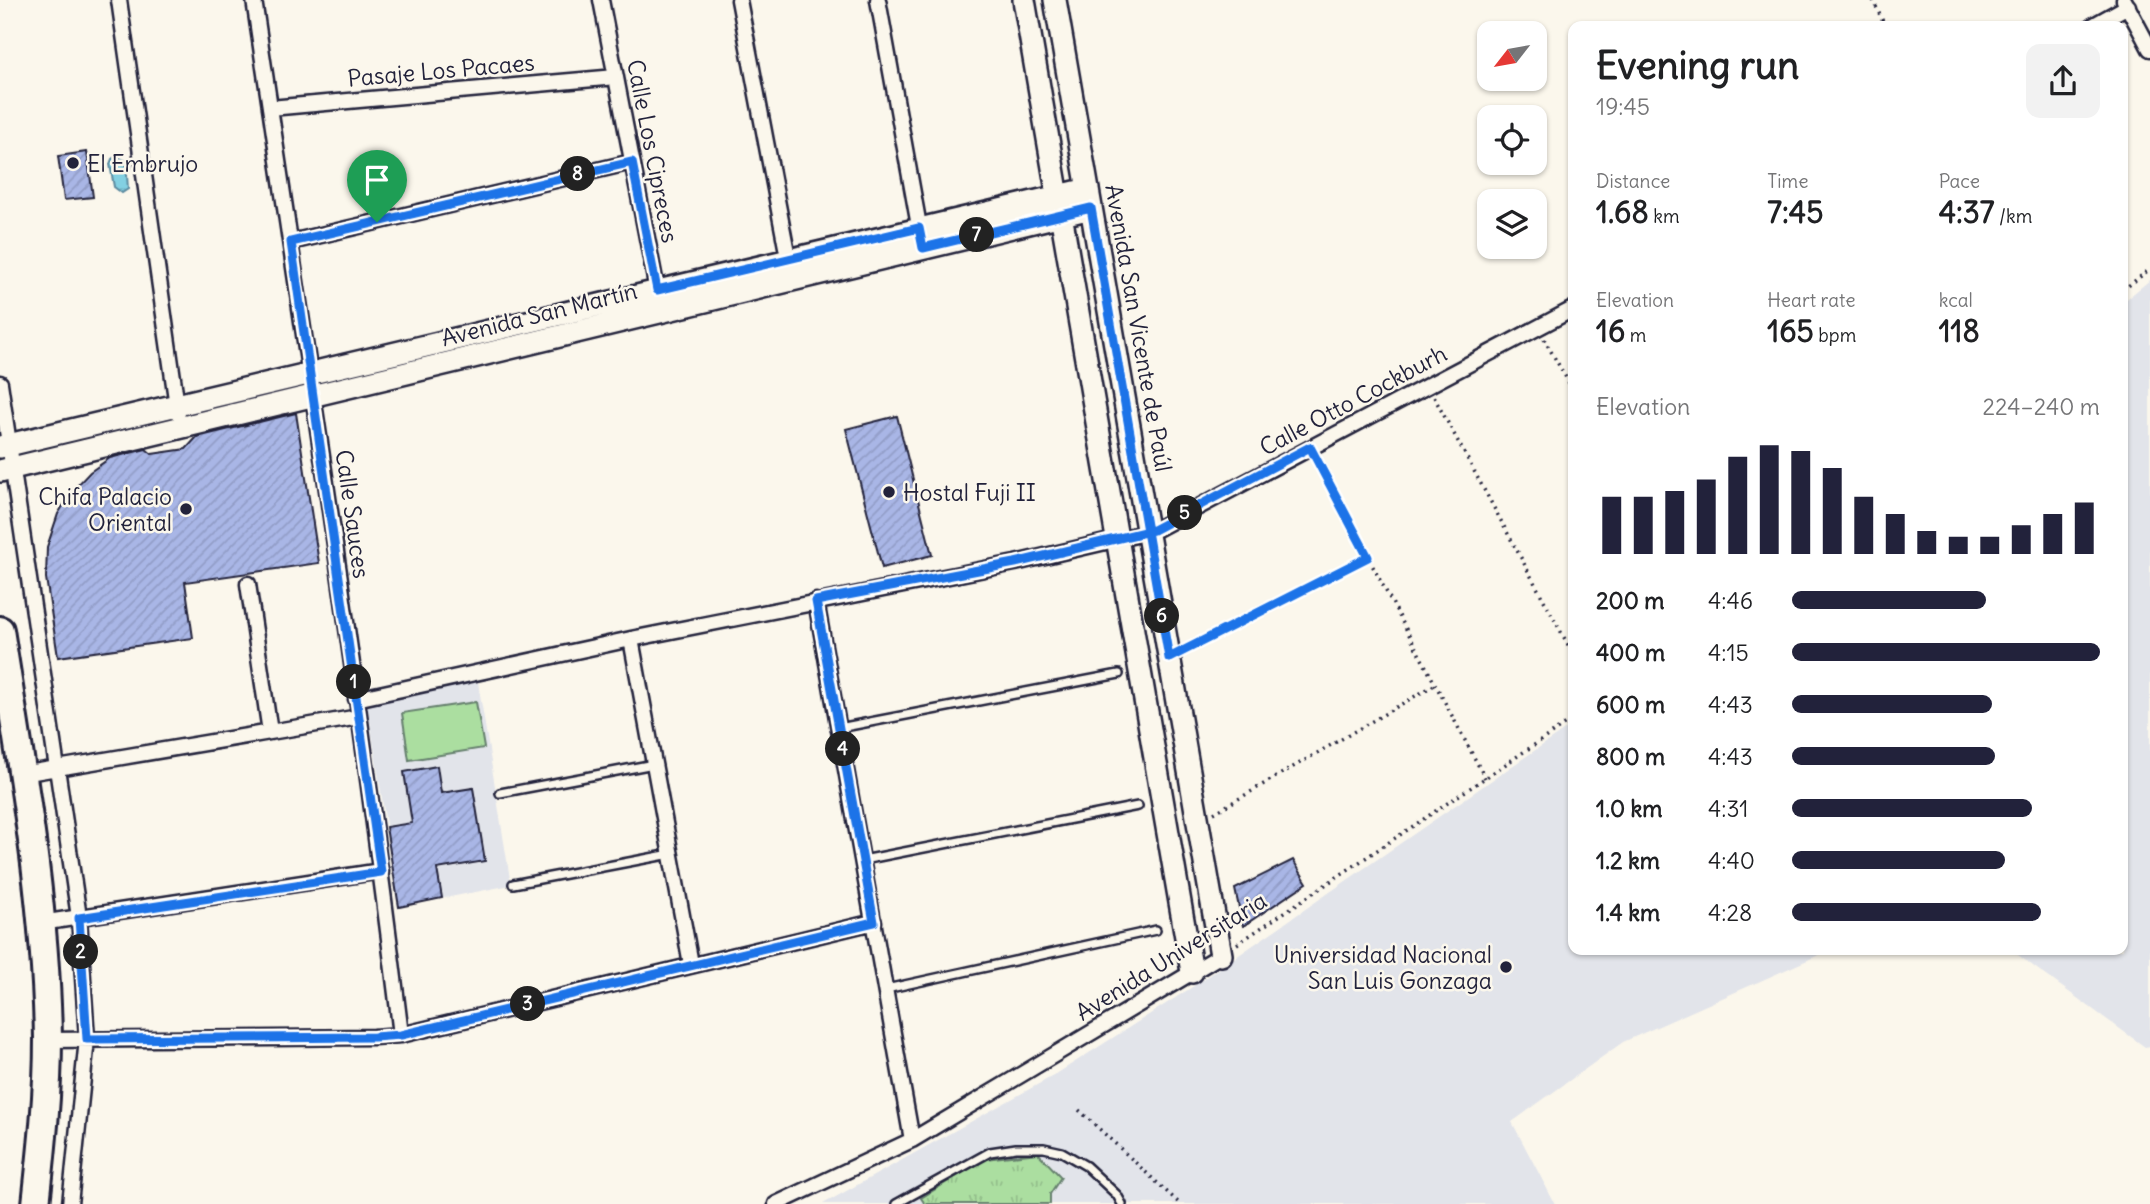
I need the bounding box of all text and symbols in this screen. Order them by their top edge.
north arrow [1477,21,1547,91]
map controls [1477,21,1547,259]
text: Evening run [1596,42,1799,89]
button: share [2026,44,2100,118]
street label: Pasaje Los Pacaes [346,47,536,93]
street label: Calle Los Cipreces [621,57,685,245]
text: 19:45 [1596,92,1650,121]
button: locate [1477,105,1547,175]
place label: El Embrujo [87,149,198,178]
pin [347,150,407,222]
marker: El Embrujo [65,155,81,171]
pin: 8 [560,156,596,192]
icon: arrive [358,161,396,199]
text: 8 [572,161,583,185]
text: Distance [1596,169,1670,193]
text: Time [1767,169,1808,193]
text: Pace [1939,169,1980,193]
street label: Avenida San Vicente de Paúl [1099,182,1179,474]
button: layers [1477,189,1547,259]
text: 1.68 [1596,193,1649,231]
text: 7:45 [1767,193,1823,231]
text: 4:37 [1939,193,1995,231]
text: km [1649,204,1680,228]
text: /km [1995,204,2032,228]
pin: 7 [960,218,995,252]
text: 7 [972,222,981,246]
street label: Avenida San Martín [438,276,640,352]
text: Elevation [1596,288,1674,312]
text: Heart rate [1767,288,1855,312]
text: kcal [1939,288,1973,312]
text: 16 [1596,312,1625,350]
text: 165 [1767,312,1814,350]
text: 118 [1939,312,1980,350]
text: m [1625,323,1646,347]
text: bpm [1814,323,1856,347]
street label: Calle Otto Cockburh [1254,338,1452,462]
text: Elevation [1596,392,1690,421]
text: 224–240 m [1982,392,2100,421]
street label: Calle Sauces [330,448,376,580]
place label: Hostal Fuji II [903,478,1036,507]
place label: Chifa Palacio Oriental [38,482,172,537]
marker: Hostal Fuji II [881,484,897,500]
pin: 5 [1168,496,1202,530]
text: 5 [1179,500,1190,524]
marker: Chifa Palacio Oriental [178,501,194,517]
text: 200 m [1596,586,1665,615]
text: 4:46 [1708,586,1753,615]
pin: 6 [1144,598,1180,634]
text: 6 [1156,603,1167,627]
text: 400 m [1596,638,1665,667]
text: 4:15 [1708,638,1749,667]
pin: 1 [336,664,372,700]
text: 1 [350,669,357,693]
text: 600 m [1596,690,1665,719]
text: 4:43 [1708,690,1753,719]
pin: 4 [826,732,860,766]
text: 4 [837,736,848,760]
text: 800 m [1596,742,1665,771]
text: 4:43 [1708,742,1753,771]
text: 1.0 km [1596,794,1662,823]
text: 4:31 [1708,794,1748,823]
text: 1.2 km [1596,846,1660,875]
text: 4:40 [1708,846,1755,875]
street label: Avenida Universitaria [1070,885,1272,1027]
text: 1.4 km [1596,898,1660,927]
text: 4:28 [1708,898,1752,927]
pin: 2 [64,934,98,970]
text: 2 [75,939,86,963]
place label: Universidad Nacional San Luis Gonzaga [1274,940,1492,995]
marker: Universidad Nacional San Luis Gonzaga [1498,959,1514,975]
pin: 3 [510,986,546,1021]
text: 3 [522,991,533,1015]

